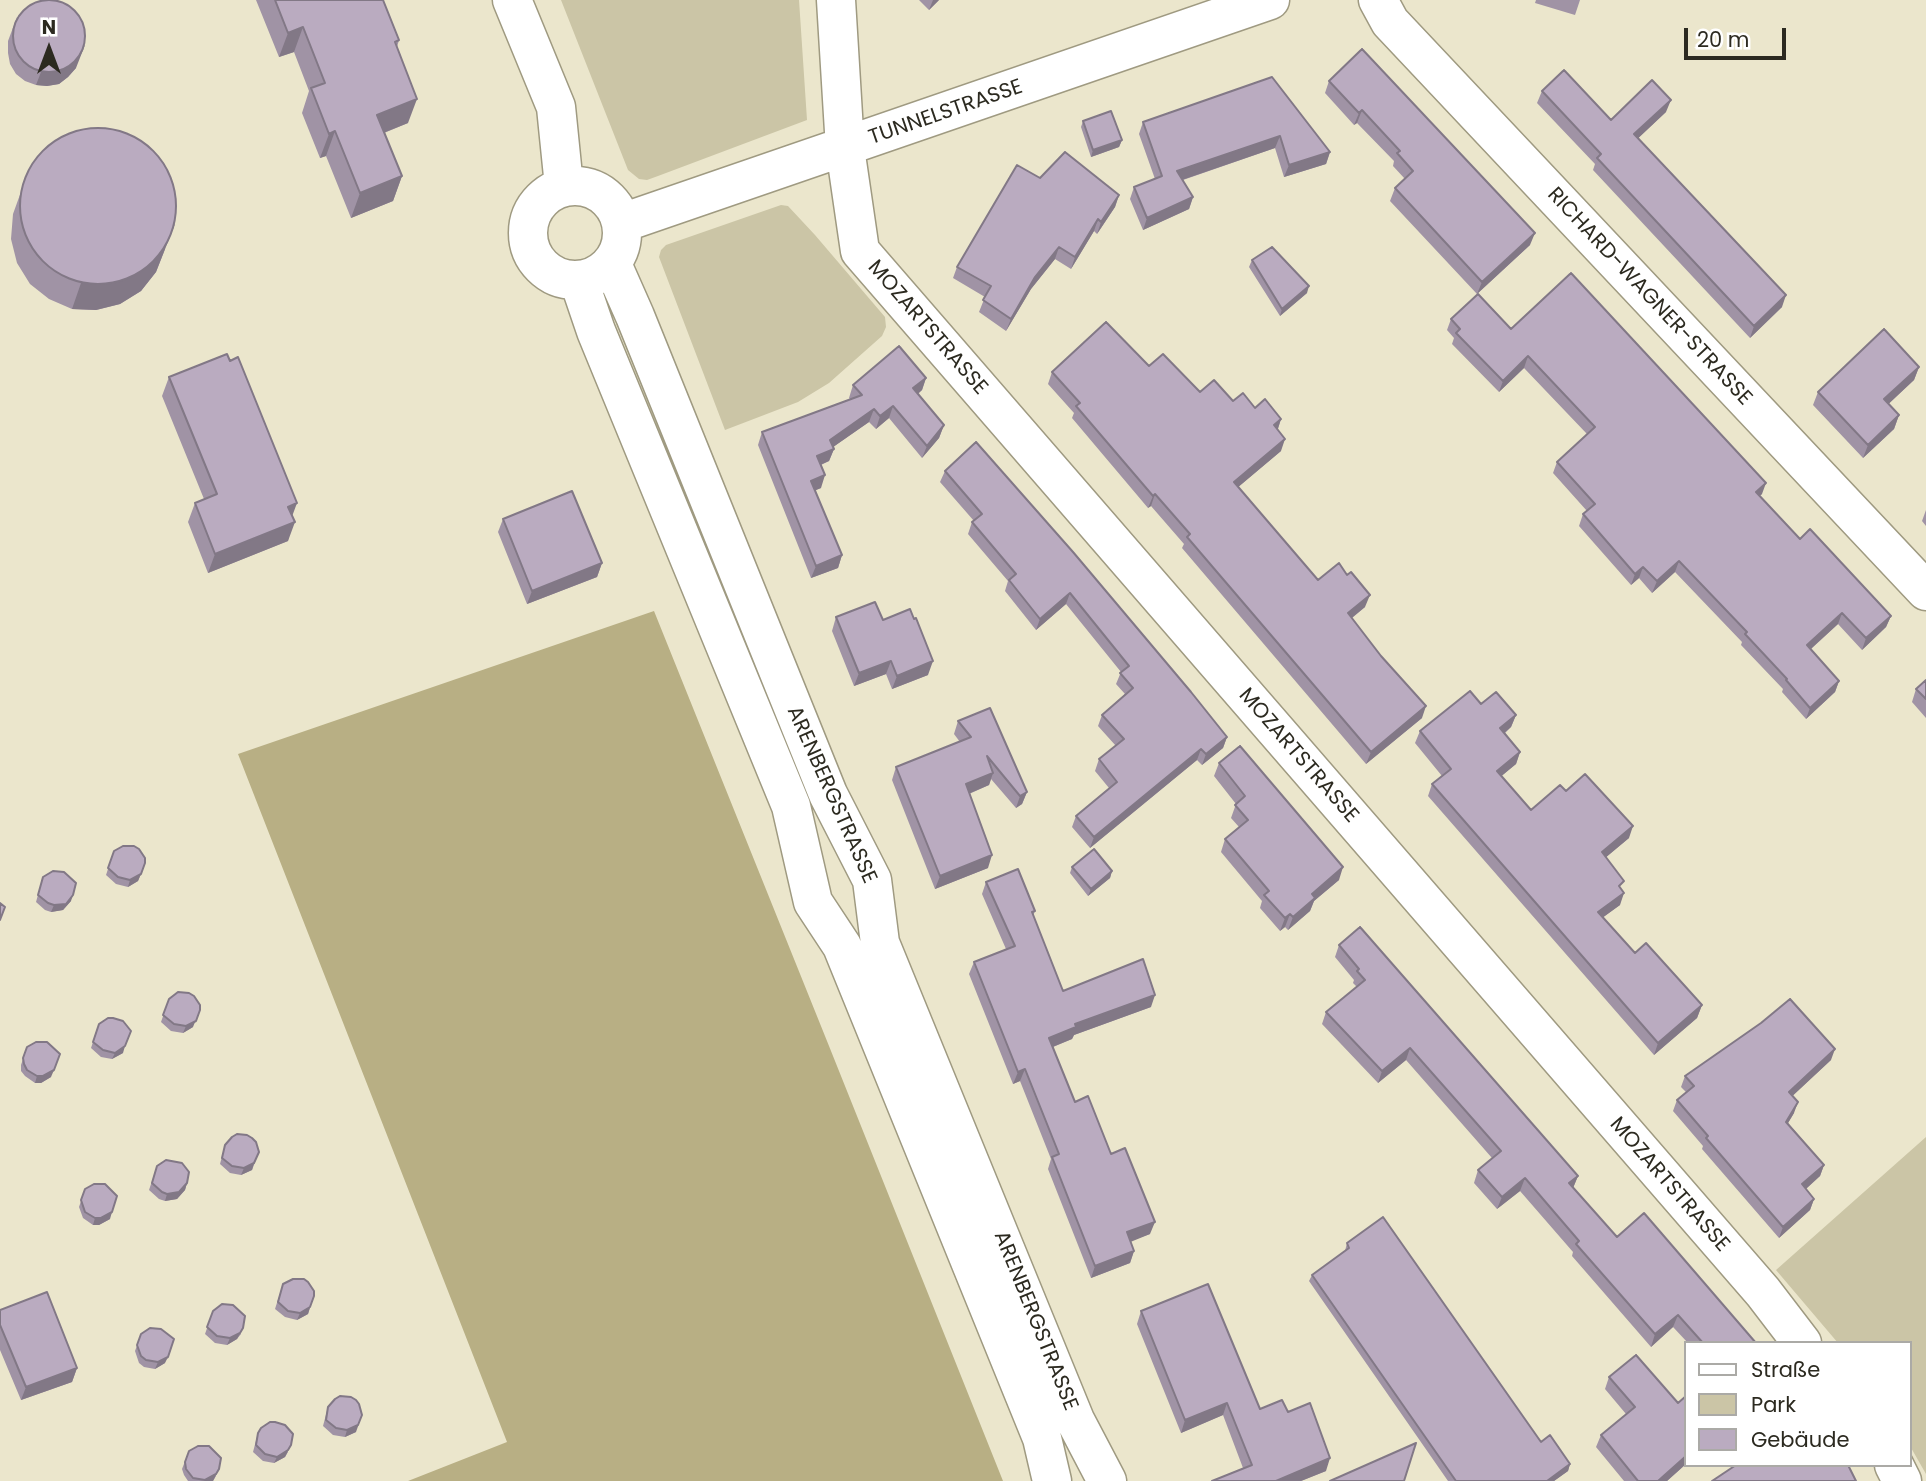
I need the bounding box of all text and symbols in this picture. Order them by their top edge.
north arrow [14,14,84,84]
text: N [42,14,56,41]
scale bar [1688,14,1790,58]
text: 20 m [1697,25,1750,54]
street label: TUNNELSTRASSE [866,75,1026,151]
street label: RICHARD-WAGNER-STRASSE [1541,183,1757,411]
street label: MOZARTSTRASSE [862,255,992,401]
street label: MOZARTSTRASSE [1233,683,1363,829]
street label: ARENBERGSTRASSE [781,703,881,887]
street label: MOZARTSTRASSE [1604,1112,1734,1258]
street label: ARENBERGSTRASSE [987,1228,1083,1414]
legend [1685,1341,1912,1467]
text: Straße [1751,1355,1820,1384]
text: Park [1751,1390,1796,1419]
text: Gebäude [1751,1425,1849,1454]

